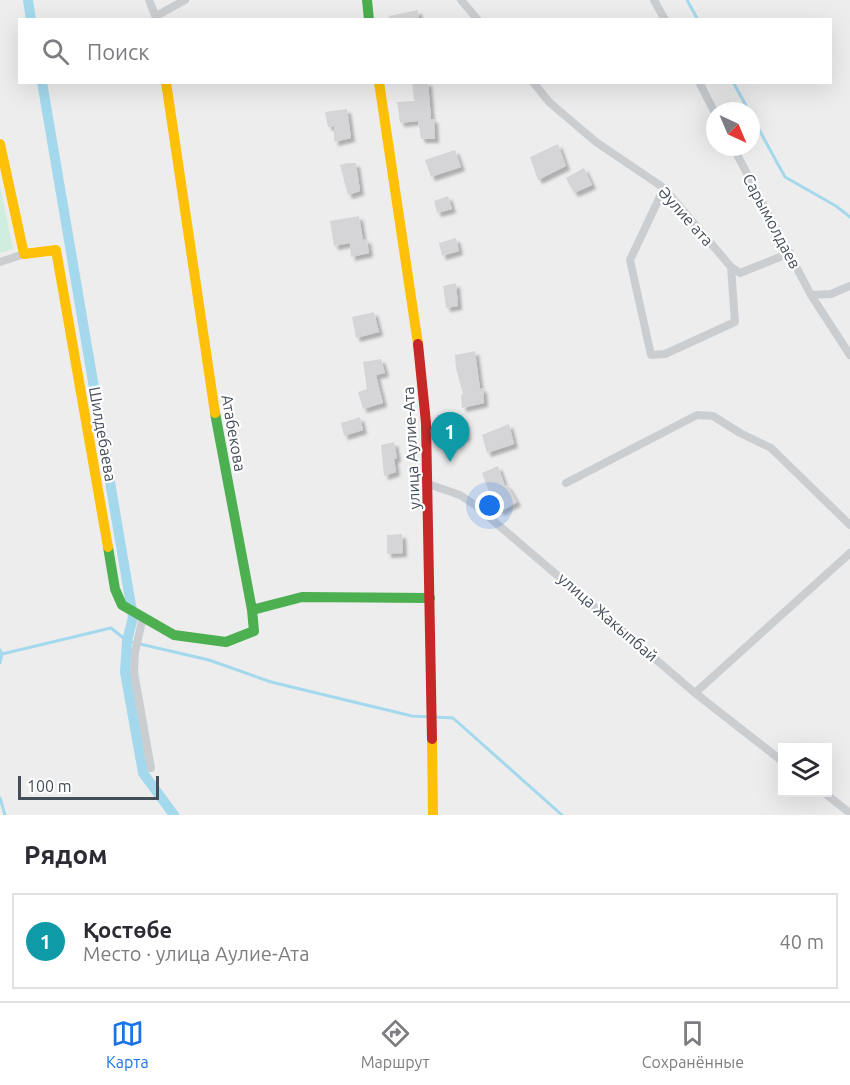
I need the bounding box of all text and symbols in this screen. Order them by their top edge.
search box [18,18,832,84]
icon: search [39,35,72,68]
text: Поиск [87,39,150,64]
north arrow [706,102,760,156]
street label: Сарымолдаев [739,170,805,272]
street label: Әулие ата [655,183,717,249]
street label: Шилдебаева [86,385,120,483]
street label: улица Аулие-Ата [399,386,423,510]
street label: Атабекова [218,393,250,473]
pin: 1 [430,412,470,462]
your location [475,491,504,520]
street label: улица Жакыпбай [555,569,661,665]
map controls [778,743,832,797]
button: layers [778,743,832,797]
scale bar [18,773,159,800]
text: 100 m [27,777,72,795]
text: Рядом [24,840,108,869]
text: Қостөбе [83,917,172,942]
text: 1 [40,930,51,953]
text: 40 m [780,930,824,953]
text: Место · улица Аулие-Ата [83,942,310,965]
tab: Карта [106,1017,149,1071]
tab: Маршрут [361,1017,430,1071]
tab: Сохранённые [642,1017,744,1071]

